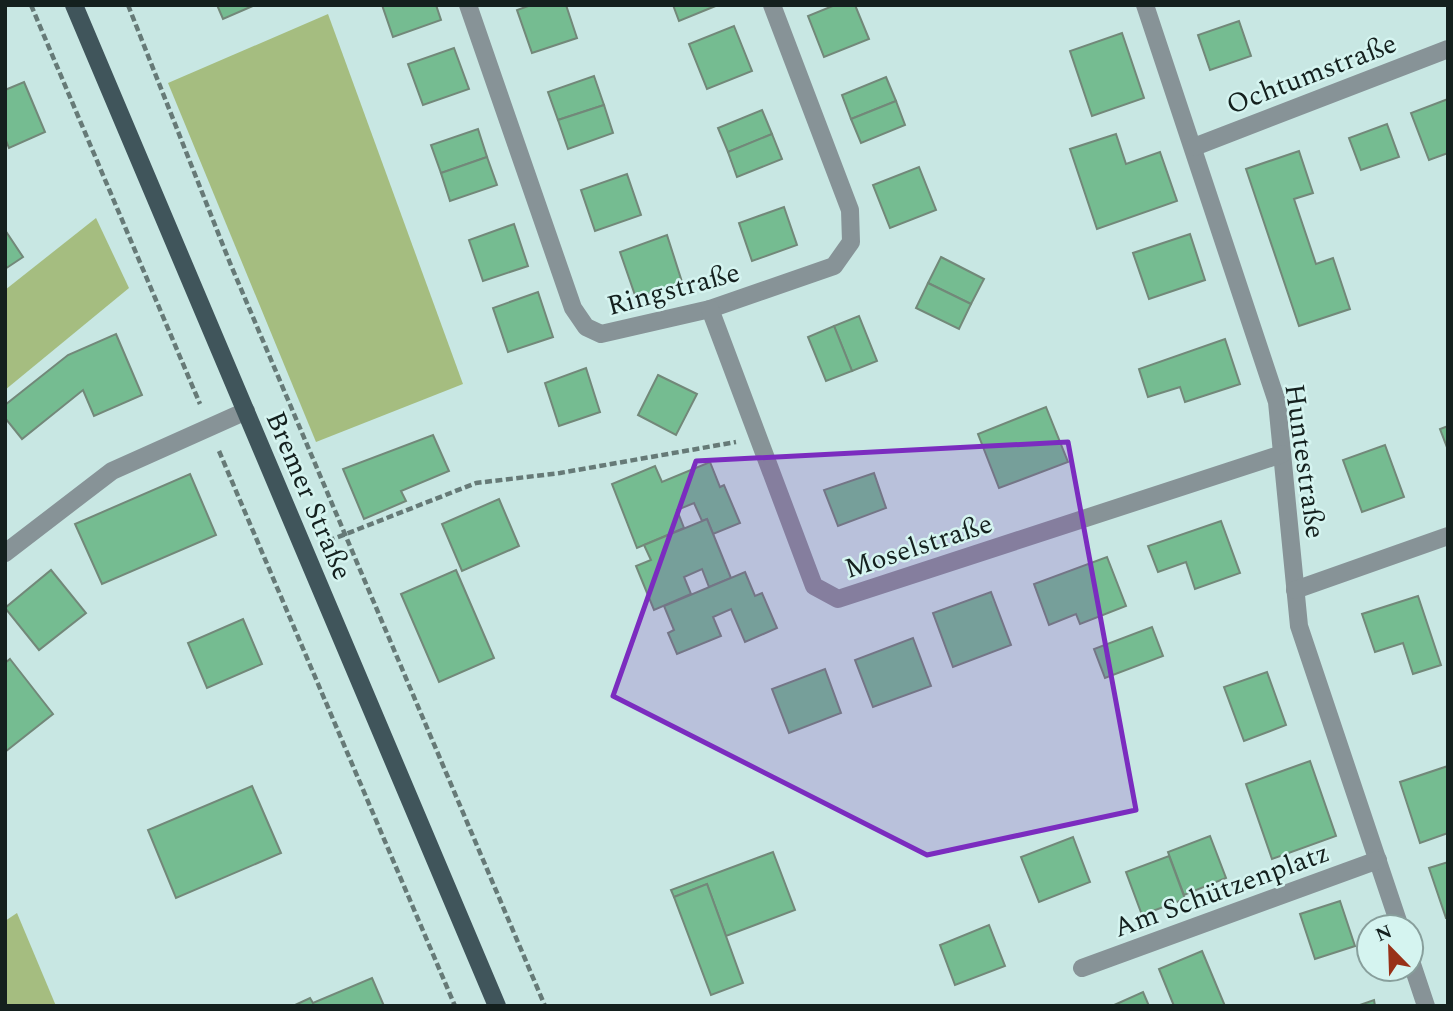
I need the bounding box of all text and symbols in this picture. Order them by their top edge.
street label: Ochtumstraße [1220,22,1403,127]
street label: Ringstraße [602,251,745,328]
street label: Huntestraße [1272,381,1337,541]
street label: Bremer Straße [254,404,364,587]
street label: Moselstraße [839,502,998,591]
street label: Am Schützenplatz [1107,831,1336,949]
north arrow [1355,913,1425,983]
text: N [1371,917,1397,950]

